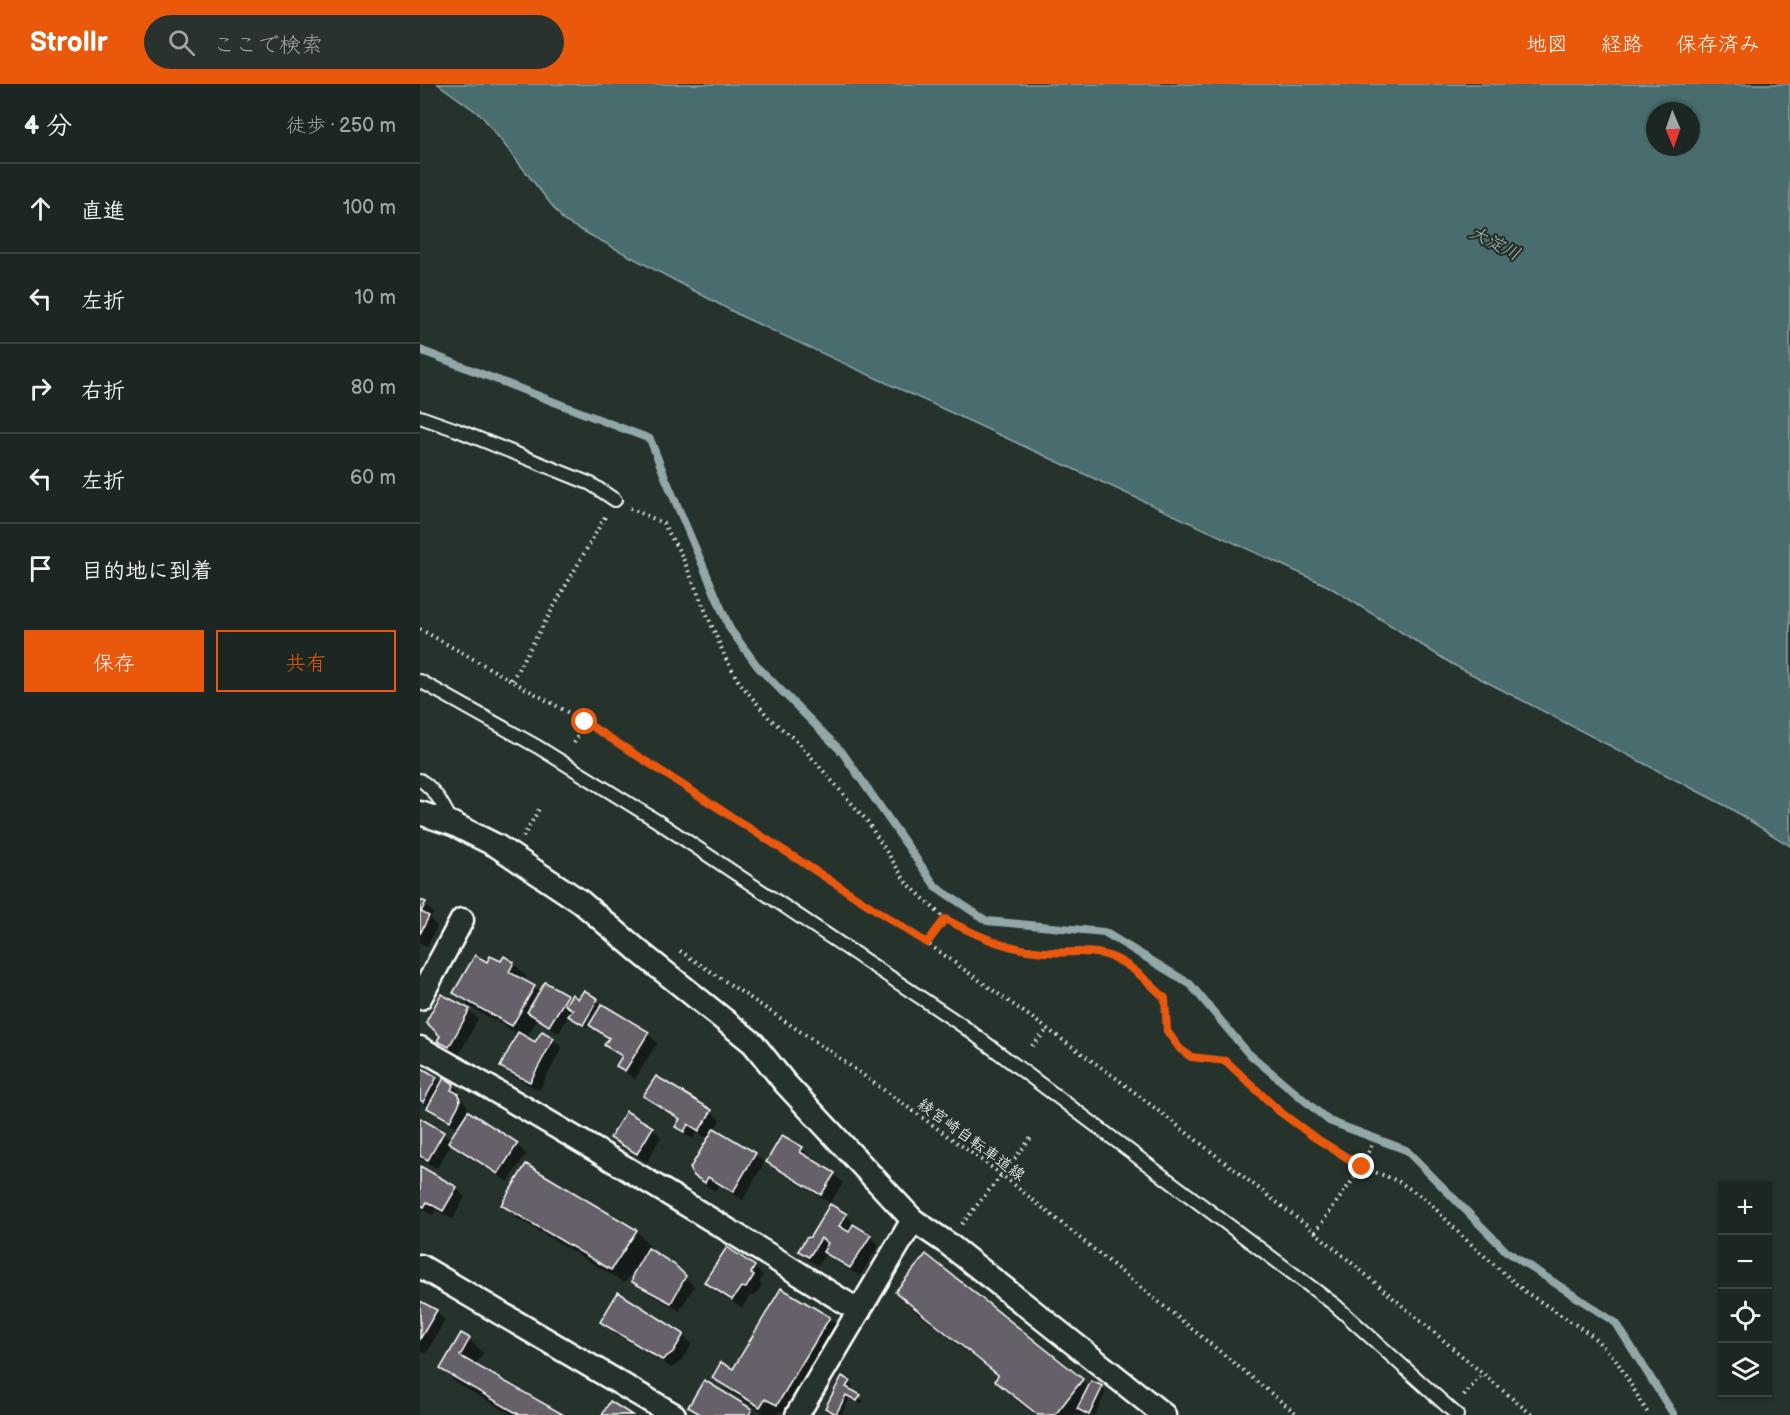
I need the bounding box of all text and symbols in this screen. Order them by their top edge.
search box [144,15,564,69]
text: Strollr [30,26,108,59]
icon: search [165,26,198,59]
text: ここで検索 [213,32,323,59]
text: 地図 [1526,32,1568,57]
text: 経路 [1601,32,1643,57]
text: 保存済み [1676,32,1760,57]
north arrow [1646,102,1700,156]
text: 4 分 [24,111,72,142]
text: 徒歩 · 250 m [286,114,396,138]
icon: ahead [24,192,57,225]
text: 100 m [343,196,396,220]
text: 直進 [81,198,125,225]
water label: 大淀川 [1466,222,1524,265]
icon: left [24,282,57,315]
text: 10 m [355,286,396,310]
text: 左折 [81,288,125,315]
icon: right [24,372,57,405]
text: 80 m [351,376,396,400]
text: 右折 [81,378,125,405]
icon: left [24,462,57,495]
text: 60 m [350,466,396,490]
text: 左折 [81,468,125,495]
icon: arrive [24,552,57,585]
text: 目的地に到着 [81,558,213,585]
button: 保存 [24,630,204,692]
button: 共有 [216,630,396,692]
route start [571,708,597,734]
street label: 綾宮崎自転車道線 [914,1095,1028,1186]
route end [1348,1153,1374,1179]
map controls [1718,1181,1772,1397]
button: + [1718,1181,1772,1235]
button: − [1718,1235,1772,1289]
button: locate [1718,1289,1772,1343]
button: layers [1718,1343,1772,1397]

